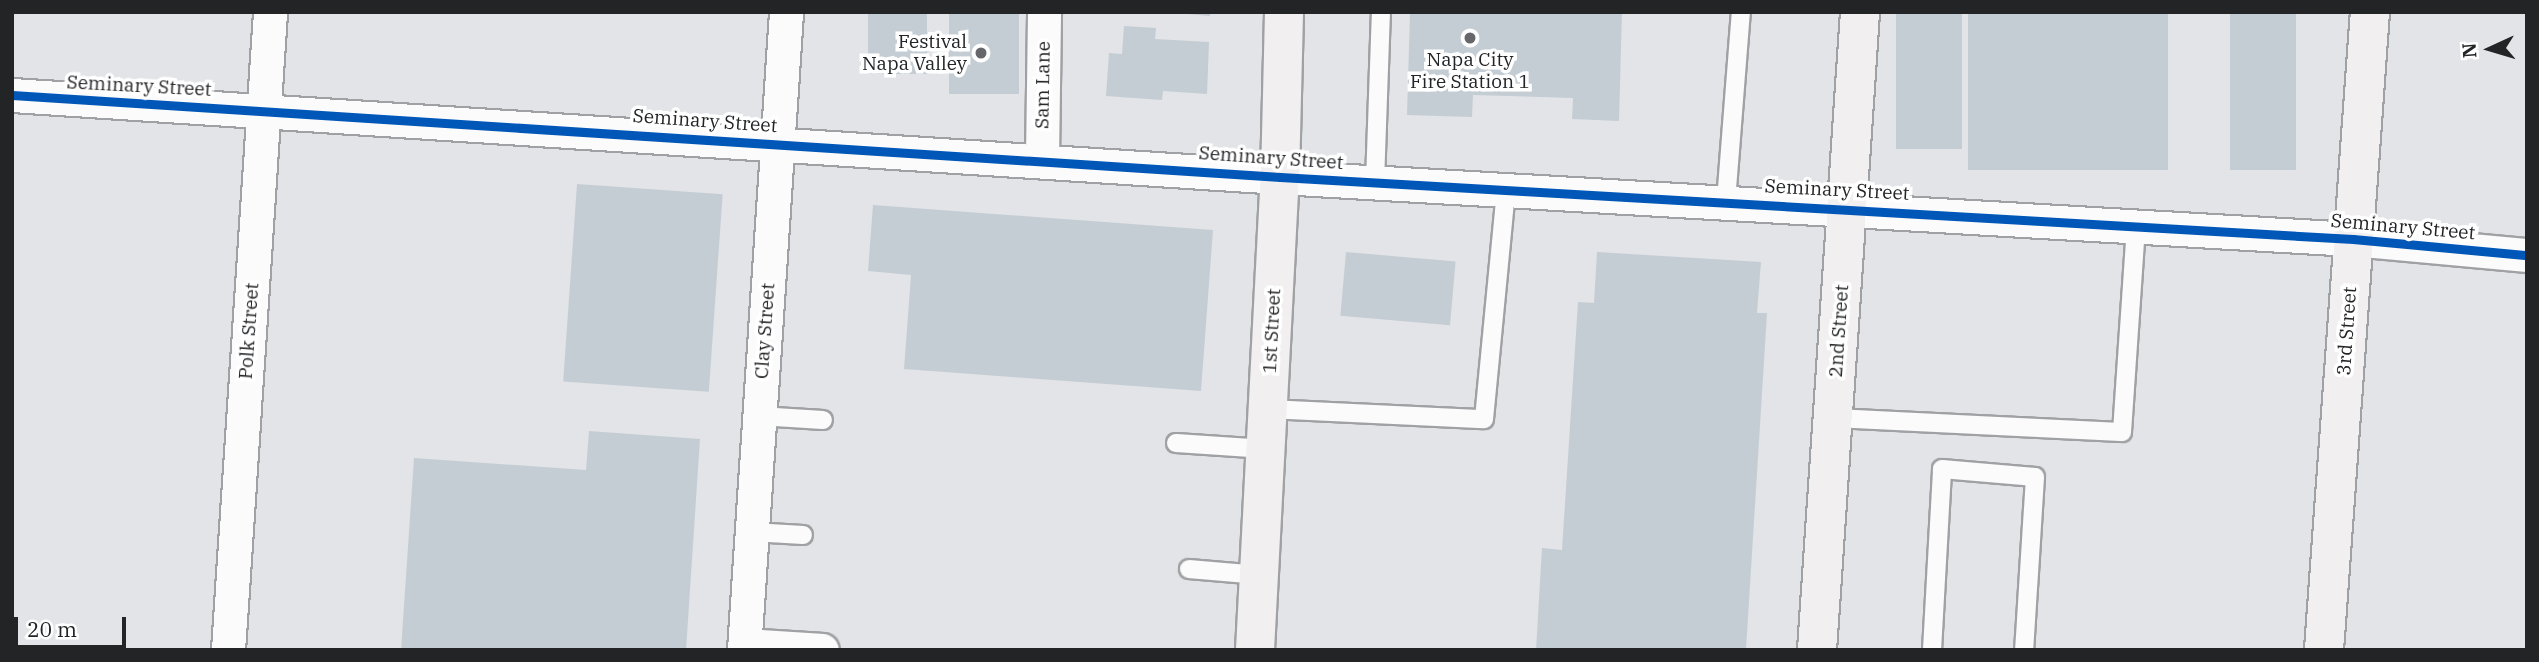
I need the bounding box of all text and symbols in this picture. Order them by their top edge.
north arrow [2455,14,2525,84]
marker: Napa City Fire Station 1 [1462,30,1478,46]
place label: Festival Napa Valley [862,31,967,75]
street label: Sam Lane [1031,41,1055,129]
text: N [2457,42,2482,59]
marker: Festival Napa Valley [973,45,989,61]
place label: Napa City Fire Station 1 [1410,49,1530,93]
street label: Seminary Street [66,71,212,101]
street label: Seminary Street [632,105,778,137]
street label: Seminary Street [1198,142,1344,174]
street label: Seminary Street [1764,175,1910,205]
street label: Seminary Street [2330,209,2476,245]
street label: Polk Street [234,282,264,380]
street label: Clay Street [750,282,780,380]
street label: 2nd Street [1824,284,1854,378]
street label: 3rd Street [2333,286,2361,376]
street label: 1st Street [1258,288,1286,374]
scale bar [18,602,130,646]
text: 20 m [27,615,77,643]

